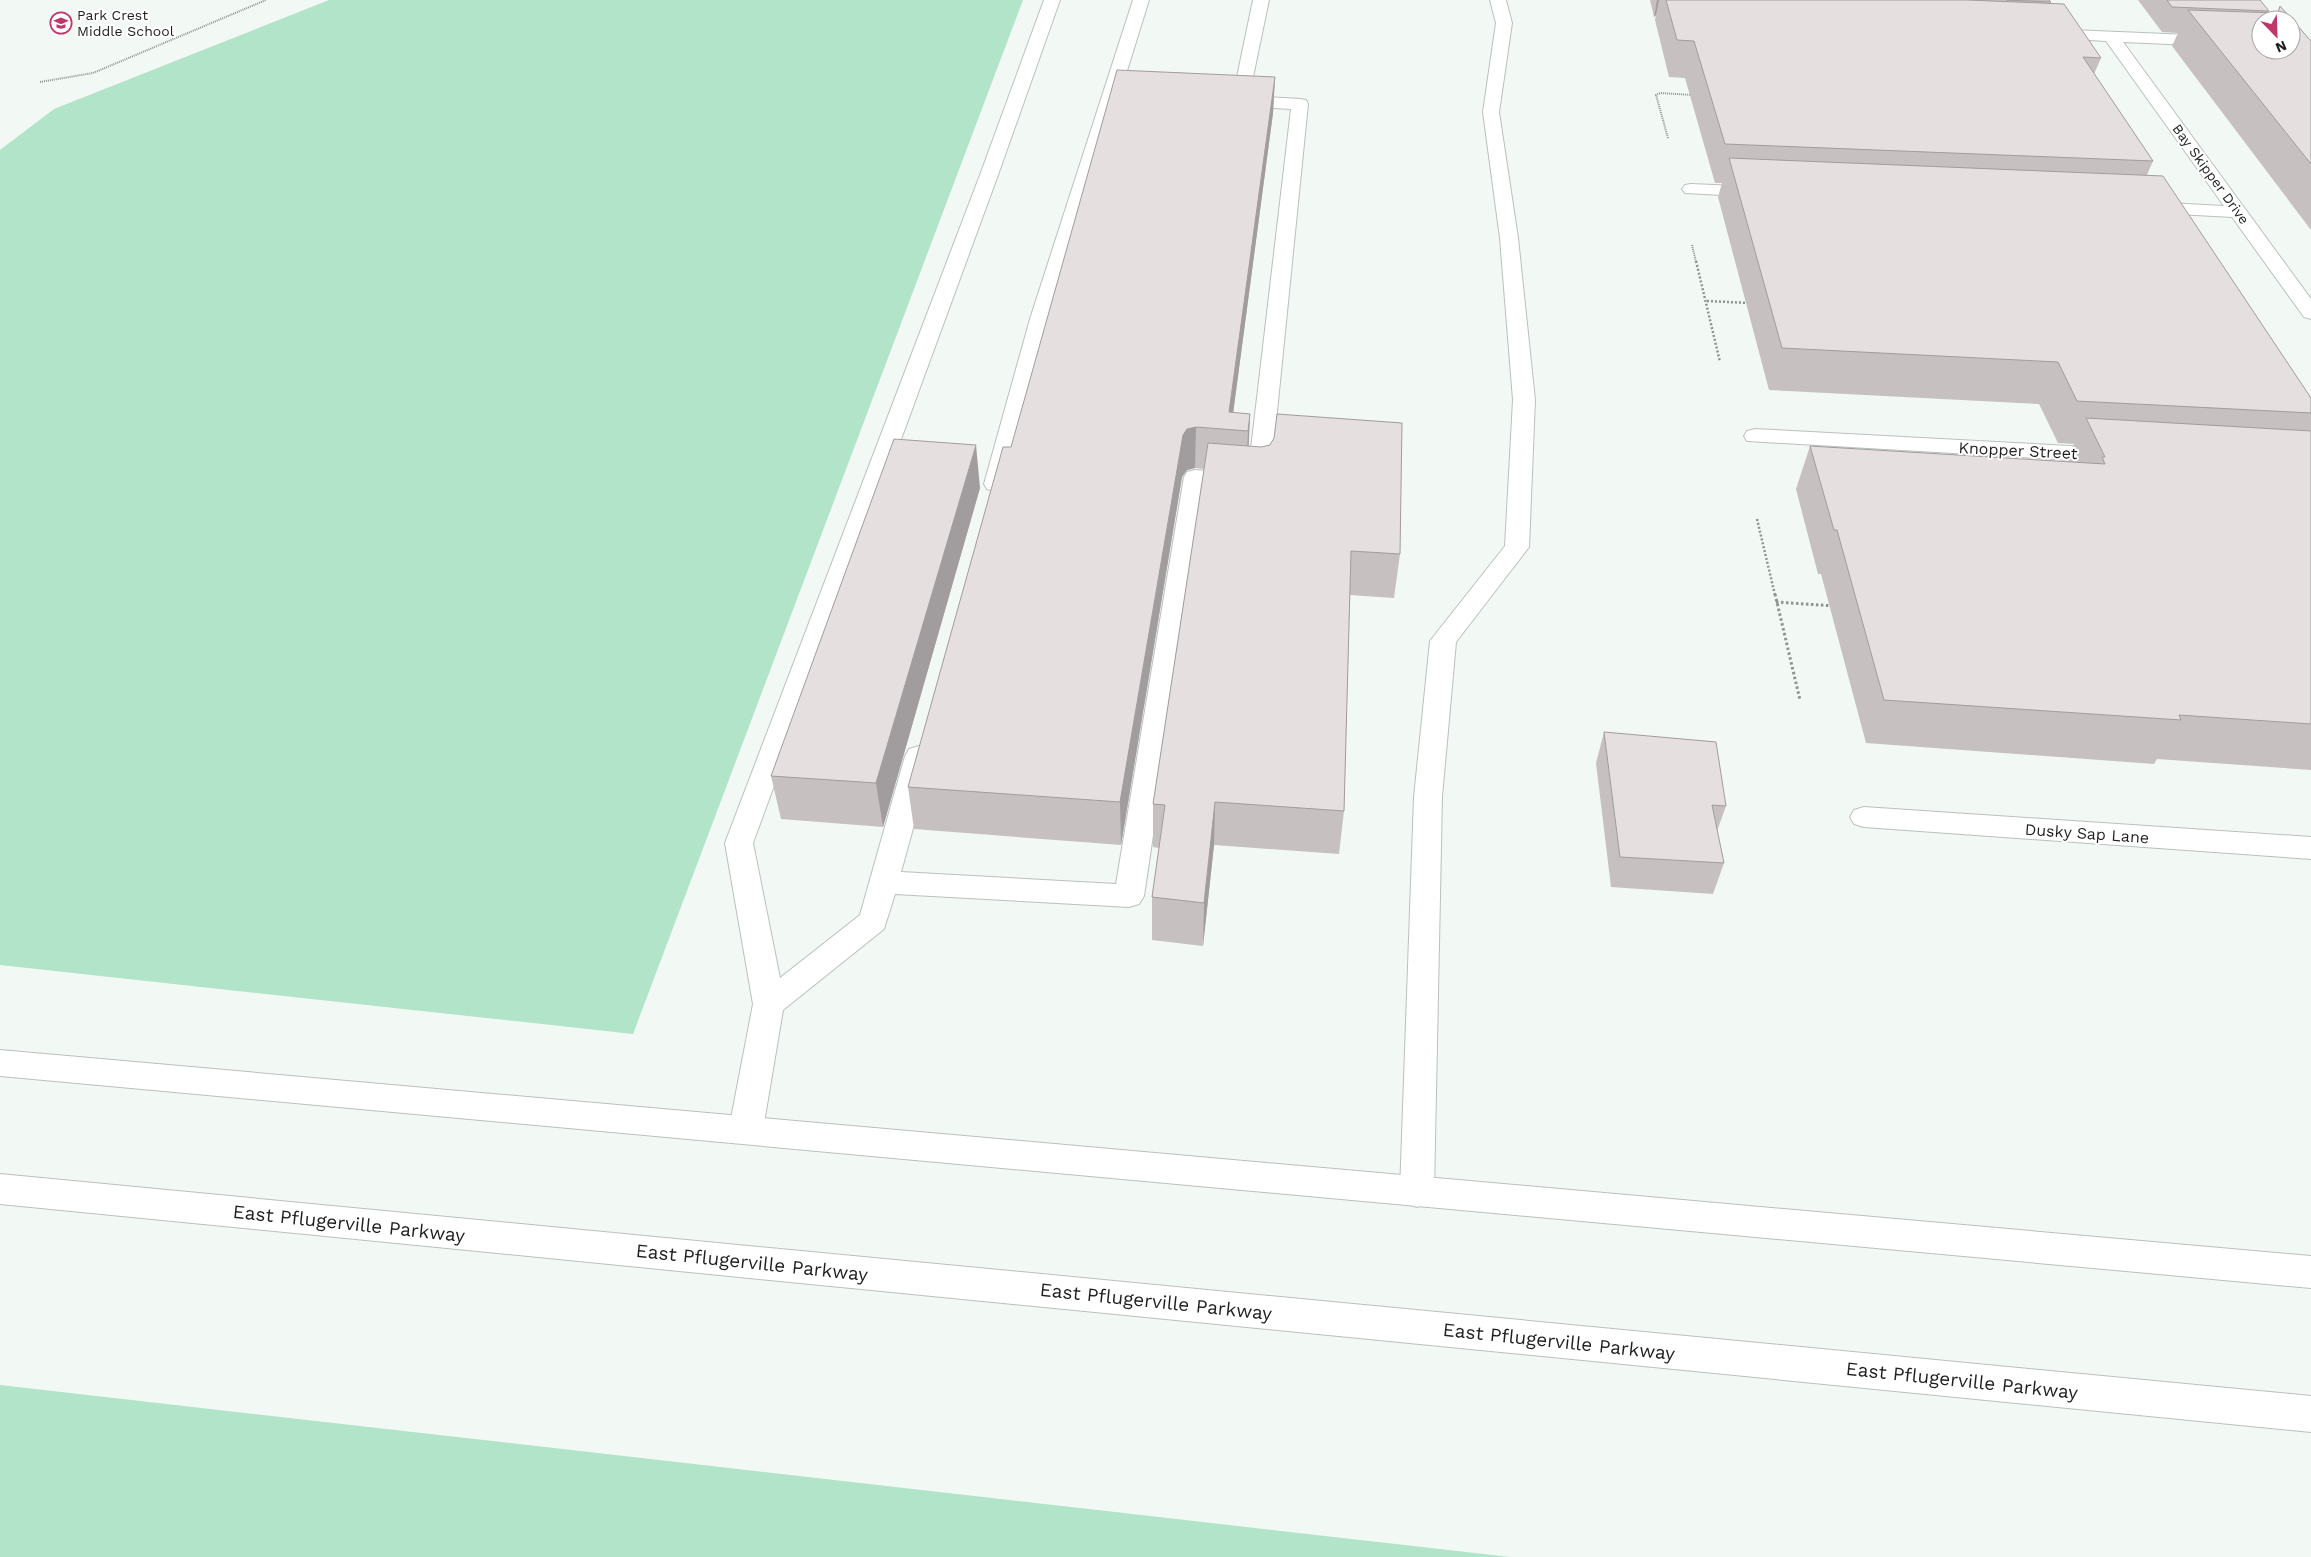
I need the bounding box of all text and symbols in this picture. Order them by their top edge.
place label: Park Crest Middle School [77,7,175,39]
north arrow [2251,10,2301,60]
school or university icon: Park Crest Middle School [49,11,73,35]
text: N [2273,38,2289,56]
street label: Bay Skipper Drive [2169,121,2253,227]
street label: Knopper Street [1958,438,2078,463]
street label: Dusky Sap Lane [2024,820,2150,847]
street label: East Pflugerville Parkway [232,1200,466,1247]
street label: East Pflugerville Parkway [635,1239,869,1286]
street label: East Pflugerville Parkway [1039,1278,1273,1325]
street label: East Pflugerville Parkway [1442,1318,1676,1365]
street label: East Pflugerville Parkway [1845,1357,2079,1404]

